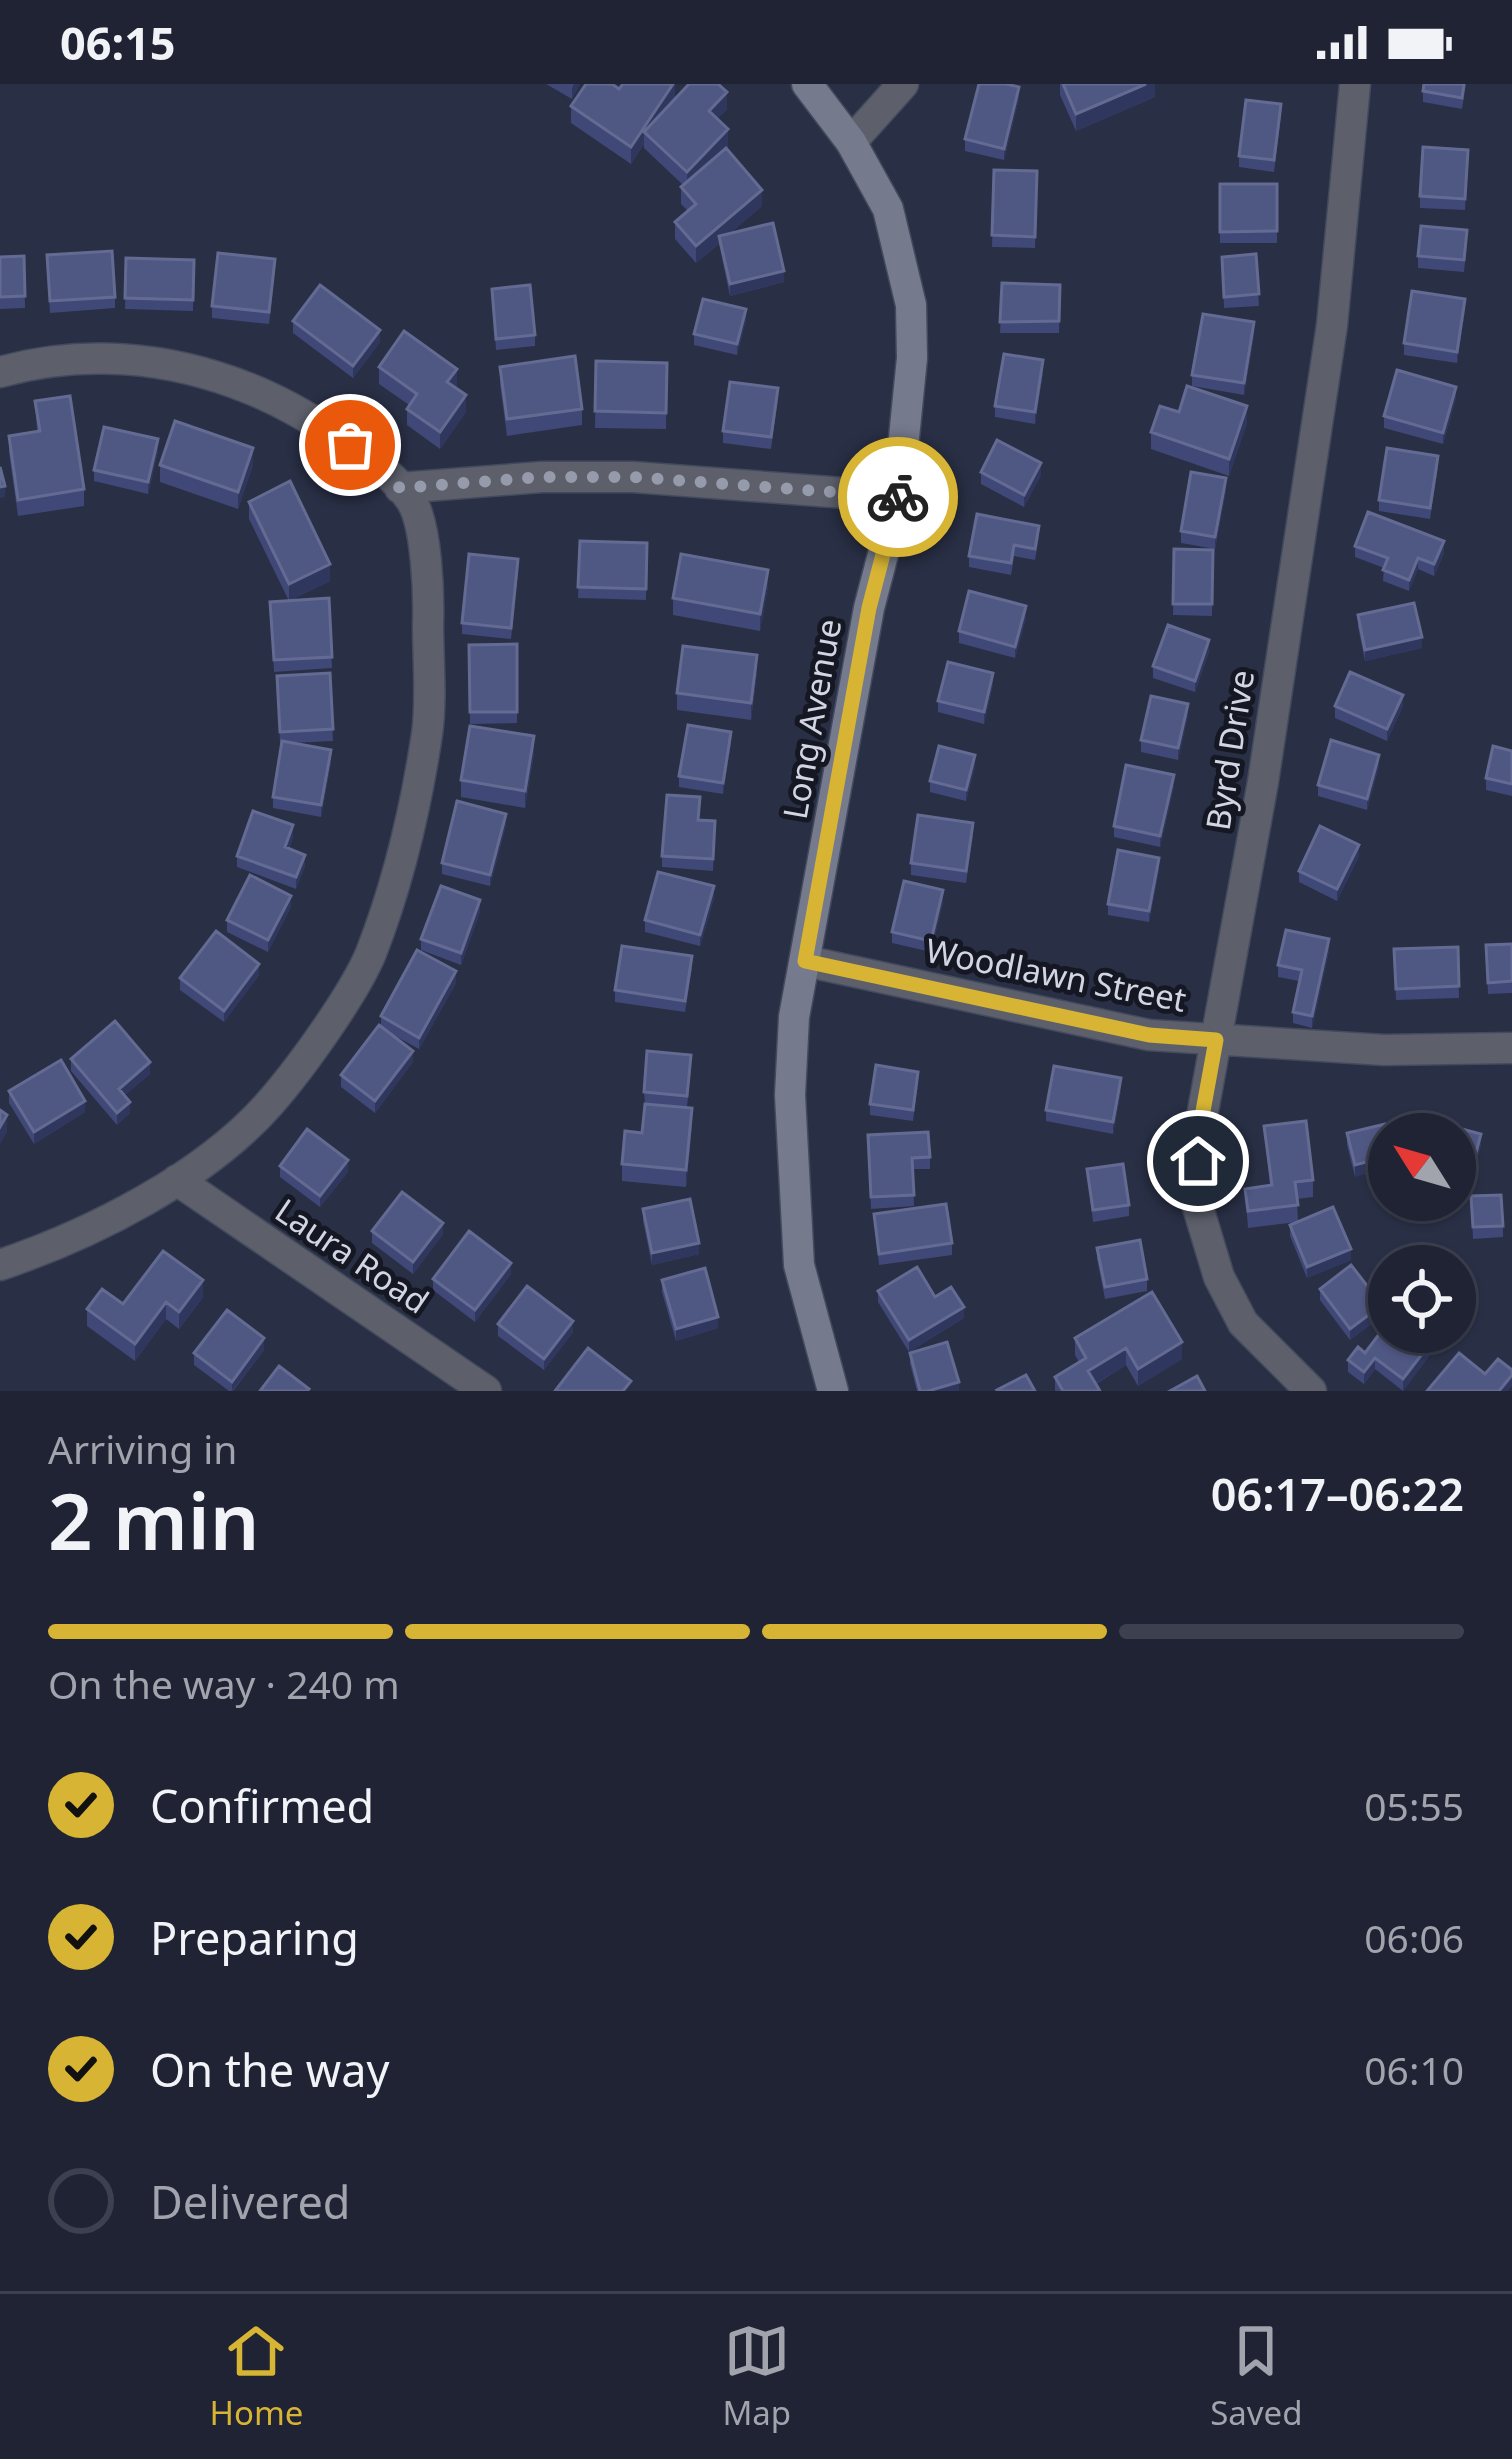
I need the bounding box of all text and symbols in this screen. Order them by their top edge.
text: 06:15 [60,12,176,73]
pin [299,394,401,496]
icon: bag [317,412,383,478]
courier [838,437,958,557]
icon: bike [865,464,931,530]
street label: Long Avenue [772,615,851,822]
street label: Byrd Drive [1195,667,1264,833]
street label: Woodlawn Street [922,927,1190,1022]
pin [1147,1110,1249,1212]
north arrow [1368,1113,1476,1221]
map controls [1368,1113,1476,1353]
icon: home [1165,1128,1231,1194]
street label: Laura Road [267,1188,438,1323]
button: locate [1368,1245,1476,1353]
text: Arriving in [48,1422,237,1475]
text: 06:17–06:22 [1211,1463,1464,1524]
text: 2 min [48,1467,260,1573]
text: On the way · 240 m [48,1657,400,1710]
icon: check [48,1772,114,1838]
text: Confirmed [150,1775,374,1836]
text: 05:55 [1364,1779,1464,1832]
icon: check [48,1904,114,1970]
text: Preparing [150,1907,359,1968]
text: 06:06 [1364,1911,1464,1964]
icon: check [48,2036,114,2102]
text: On the way [150,2039,389,2100]
text: 06:10 [1364,2043,1464,2096]
text: Delivered [150,2171,350,2232]
tab: Home [210,2318,303,2435]
tab: Map [722,2318,791,2435]
tab: Saved [1210,2318,1302,2435]

